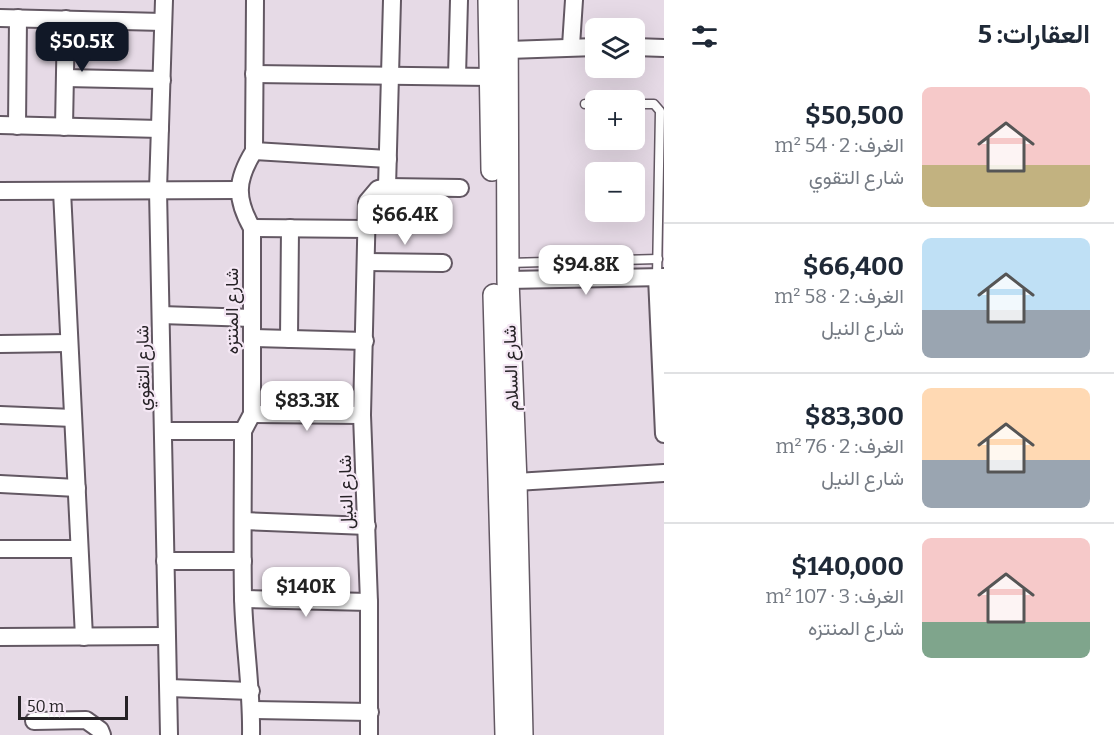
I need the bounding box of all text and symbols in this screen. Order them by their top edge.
map controls [585,18,645,222]
button: layers [585,18,645,78]
text: العقارات: 5 [978,19,1090,50]
icon: filters [688,20,721,53]
pin: $50.5K [33,22,131,73]
text: $50.5K [50,29,114,53]
button: + [585,90,645,150]
text: $50,500 [805,100,904,131]
icon: home [970,111,1042,183]
text: الغرف: 2 · 54 m² [775,133,904,157]
button: − [585,162,645,222]
text: شارع التقوي [809,165,904,189]
pin: $66.4K [356,195,454,246]
text: $66.4K [372,202,438,226]
pin: $94.8K [537,245,635,296]
text: $66,400 [803,251,904,282]
text: $94.8K [553,252,619,276]
icon: home [970,262,1042,334]
street label: شارع المنتزه [221,268,244,354]
text: الغرف: 2 · 58 m² [774,284,904,308]
text: شارع النيل [821,316,904,340]
street label: شارع التقوي [131,325,159,411]
street label: شارع السلام [499,325,524,411]
pin: $83.3K [258,381,356,432]
text: $83.3K [275,388,339,412]
text: $83,300 [805,401,904,432]
icon: home [970,412,1042,484]
text: الغرف: 2 · 76 m² [775,434,904,458]
street label: شارع النيل [334,454,359,530]
text: شارع النيل [821,466,904,490]
text: $140,000 [791,551,904,582]
icon: home [970,562,1042,634]
pin: $140K [264,567,348,618]
text: $140K [276,574,336,598]
text: الغرف: 3 · 107 m² [765,584,904,608]
text: شارع المنتزه [808,616,904,640]
scale bar [18,693,128,720]
text: 50 m [27,697,64,716]

